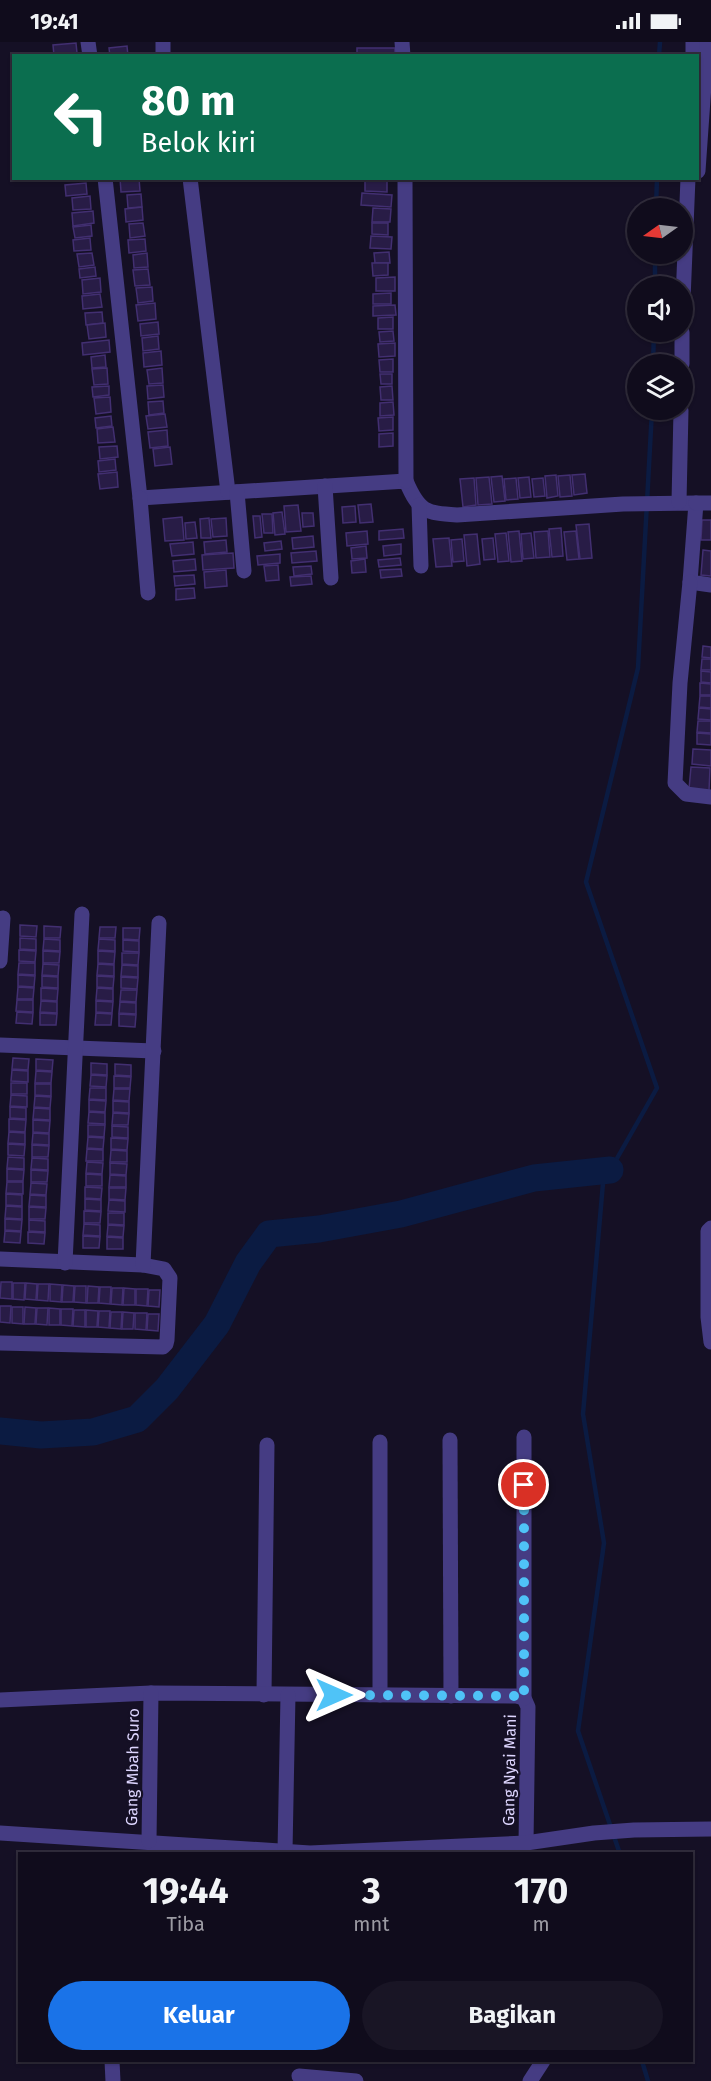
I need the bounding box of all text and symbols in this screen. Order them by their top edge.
text: 19:41 [30,8,79,35]
text: 80 m [141,76,235,126]
icon: left [42,78,120,156]
text: Belok kiri [141,127,256,159]
north arrow [627,198,693,264]
map controls [627,198,693,420]
button: sound [627,276,693,342]
button: layers [627,354,693,420]
pin [498,1459,549,1510]
icon: arrive [507,1468,540,1501]
position arrow [302,1663,366,1727]
street label: Gang Mbah Suro [122,1708,143,1826]
street label: Gang Nyai Mani [499,1714,520,1826]
text: 19:44 [143,1869,229,1913]
text: 3 [362,1869,381,1913]
text: 170 [514,1869,568,1913]
text: Tiba [166,1912,205,1936]
text: mnt [353,1912,389,1936]
text: m [533,1912,550,1936]
button: Keluar [48,1981,350,2050]
button: Bagikan [362,1981,663,2050]

